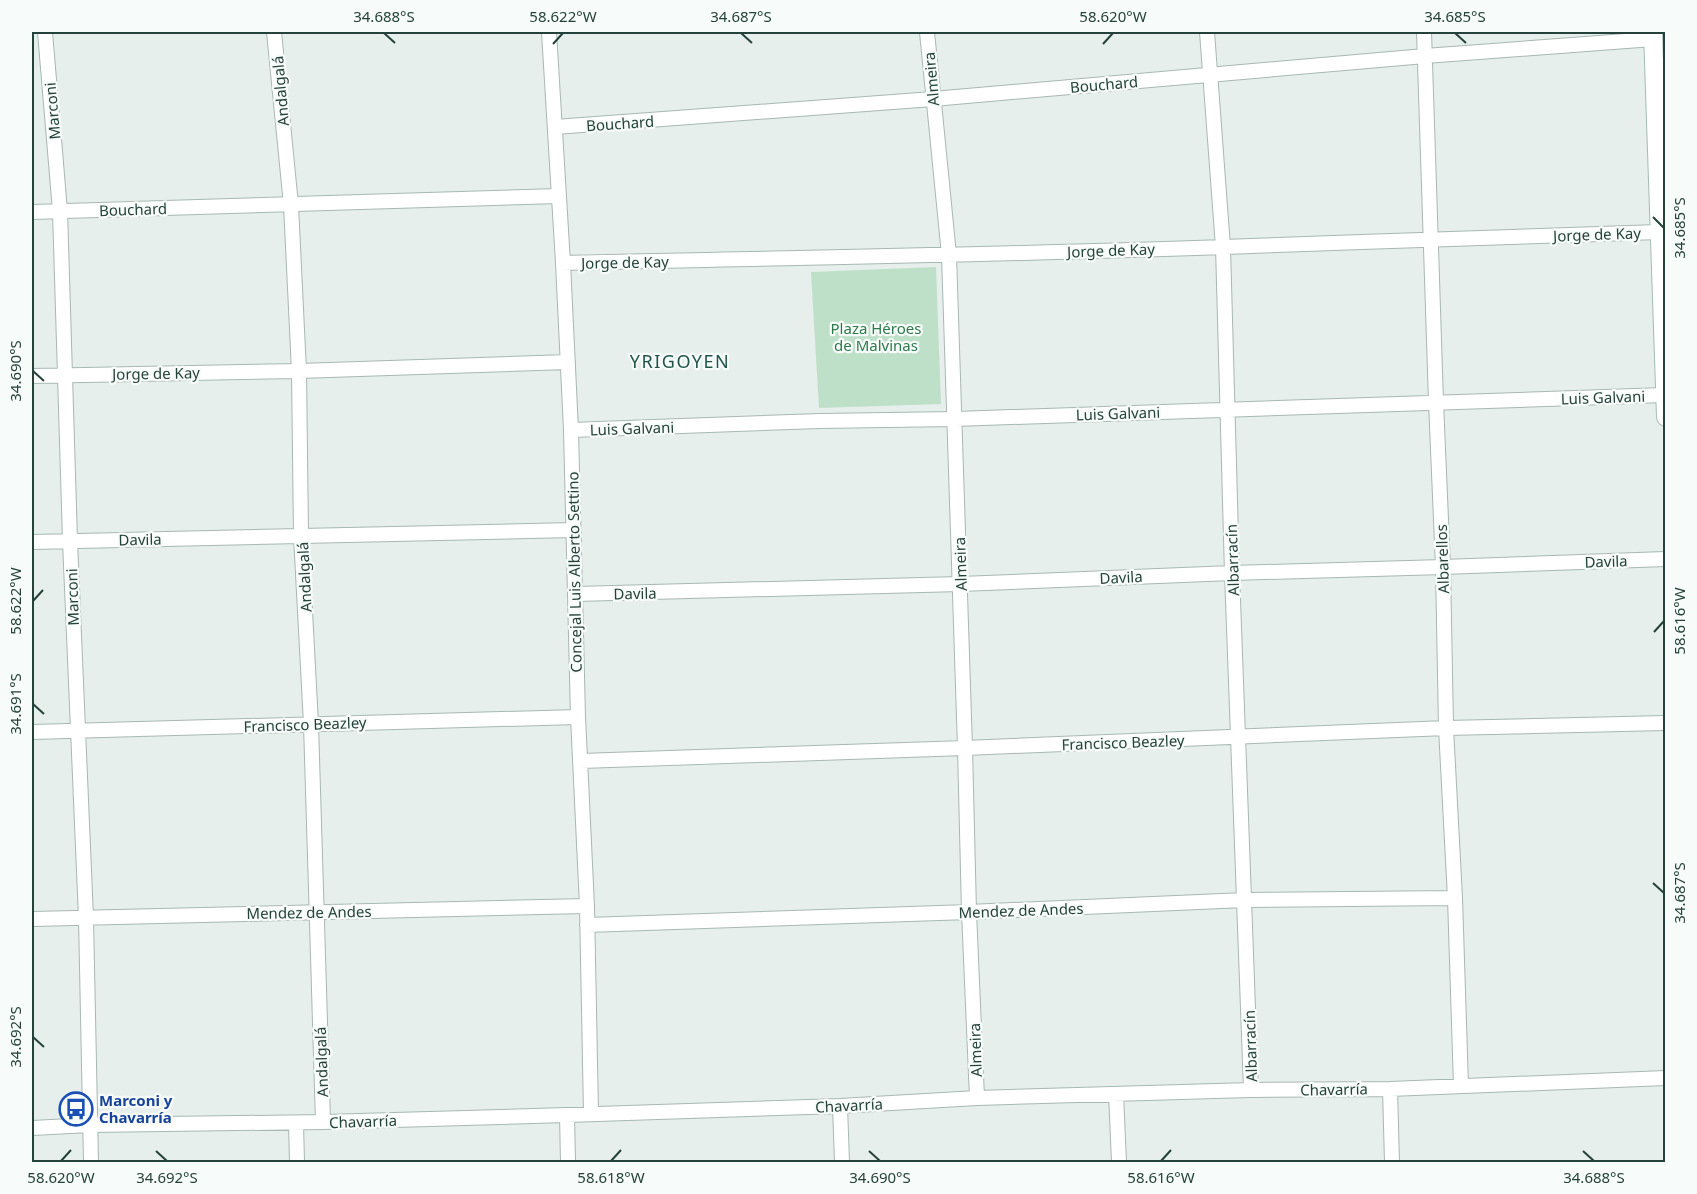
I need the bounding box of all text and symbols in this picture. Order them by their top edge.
text: 34.688°S [353,6,415,26]
text: 58.622°W [529,6,597,26]
text: 34.687°S [710,6,772,26]
text: 58.620°W [1079,6,1147,26]
text: 34.685°S [1424,6,1486,26]
street label: Almeira [919,51,943,107]
street label: Andalgalá [267,55,293,127]
street label: Bouchard [1069,71,1139,97]
street label: Marconi [40,82,64,140]
street label: Bouchard [585,111,655,135]
text: 34.685°S [1669,197,1689,259]
street label: Bouchard [99,198,167,220]
street label: Jorge de Kay [1551,222,1642,246]
street label: Jorge de Kay [1065,238,1156,262]
street label: Jorge de Kay [579,251,669,273]
park label: Plaza Héroes de Malvinas [831,318,921,355]
text: 34.690°S [5,340,25,402]
district label: YRIGOYEN [630,349,730,373]
street label: Jorge de Kay [110,362,200,384]
street label: Luis Galvani [1560,386,1646,408]
street label: Luis Galvani [1075,402,1161,424]
street label: Luis Galvani [589,417,675,439]
street label: Concejal Luis Alberto Settino [562,471,586,673]
street label: Albarracín [1221,524,1243,596]
street label: Albarellos [1431,524,1453,594]
street label: Davila [118,529,162,549]
street label: Almeira [949,537,971,591]
street label: Andalgalá [292,541,316,613]
street label: Davila [1584,550,1628,572]
street label: Davila [1099,566,1143,588]
text: 58.622°W [5,567,25,635]
street label: Marconi [61,568,83,626]
street label: Davila [613,583,657,603]
text: 58.616°W [1669,587,1689,655]
text: 34.691°S [5,673,25,735]
street label: Francisco Beazley [243,712,367,736]
street label: Francisco Beazley [1061,730,1185,754]
text: 34.687°S [1669,862,1689,924]
street label: Mendez de Andes [958,898,1084,922]
street label: Mendez de Andes [246,901,372,923]
text: 34.692°S [5,1006,25,1068]
street label: Albarracín [1239,1010,1261,1082]
street label: Almeira [964,1023,986,1077]
street label: Andalgalá [310,1027,332,1097]
street label: Chavarría [1300,1078,1368,1100]
place label: Marconi y Chavarría [99,1090,173,1127]
bus stop icon: Marconi y Chavarría [58,1091,94,1127]
street label: Chavarría [815,1093,883,1117]
street label: Chavarría [329,1110,397,1132]
text: 58.620°W [27,1167,95,1187]
text: 34.692°S [136,1167,198,1187]
text: 58.618°W [577,1167,645,1187]
text: 34.690°S [849,1167,911,1187]
text: 58.616°W [1127,1167,1195,1187]
text: 34.688°S [1563,1167,1625,1187]

